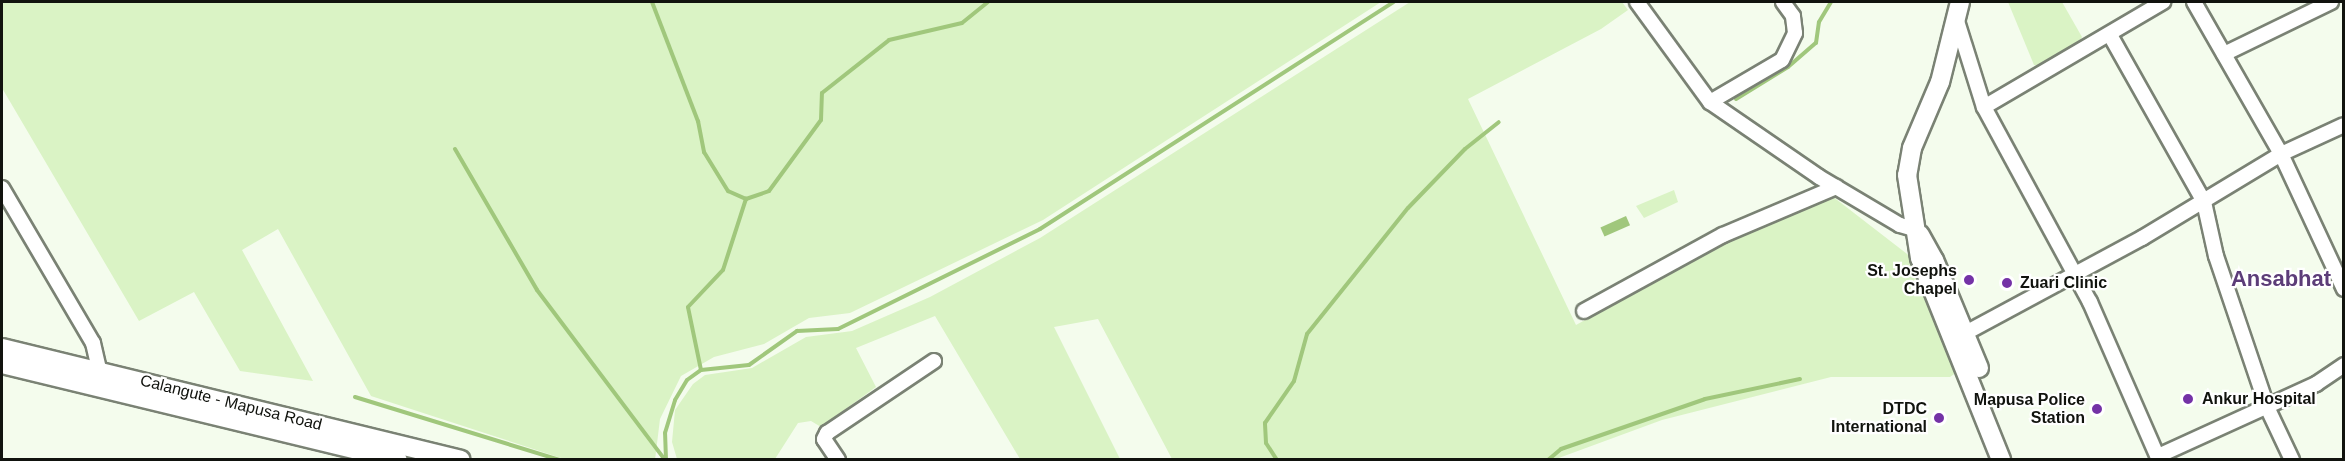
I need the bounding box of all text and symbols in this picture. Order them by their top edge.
place label: St. Josephs Chapel [1867,261,1957,299]
district label: Ansabhat [2231,266,2331,292]
marker: St. Josephs Chapel [1962,273,1976,287]
place label: Zuari Clinic [2020,273,2107,293]
marker: Zuari Clinic [1998,274,2016,292]
street label: Calangute - Mapusa Road [138,371,324,435]
place label: Ankur Hospital [2202,389,2316,409]
place label: Mapusa Police Station [1974,390,2085,428]
marker: Ankur Hospital [2179,390,2197,408]
place label: DTDC International [1831,399,1927,437]
marker: Mapusa Police Station [2090,402,2104,416]
marker: DTDC International [1932,411,1946,425]

